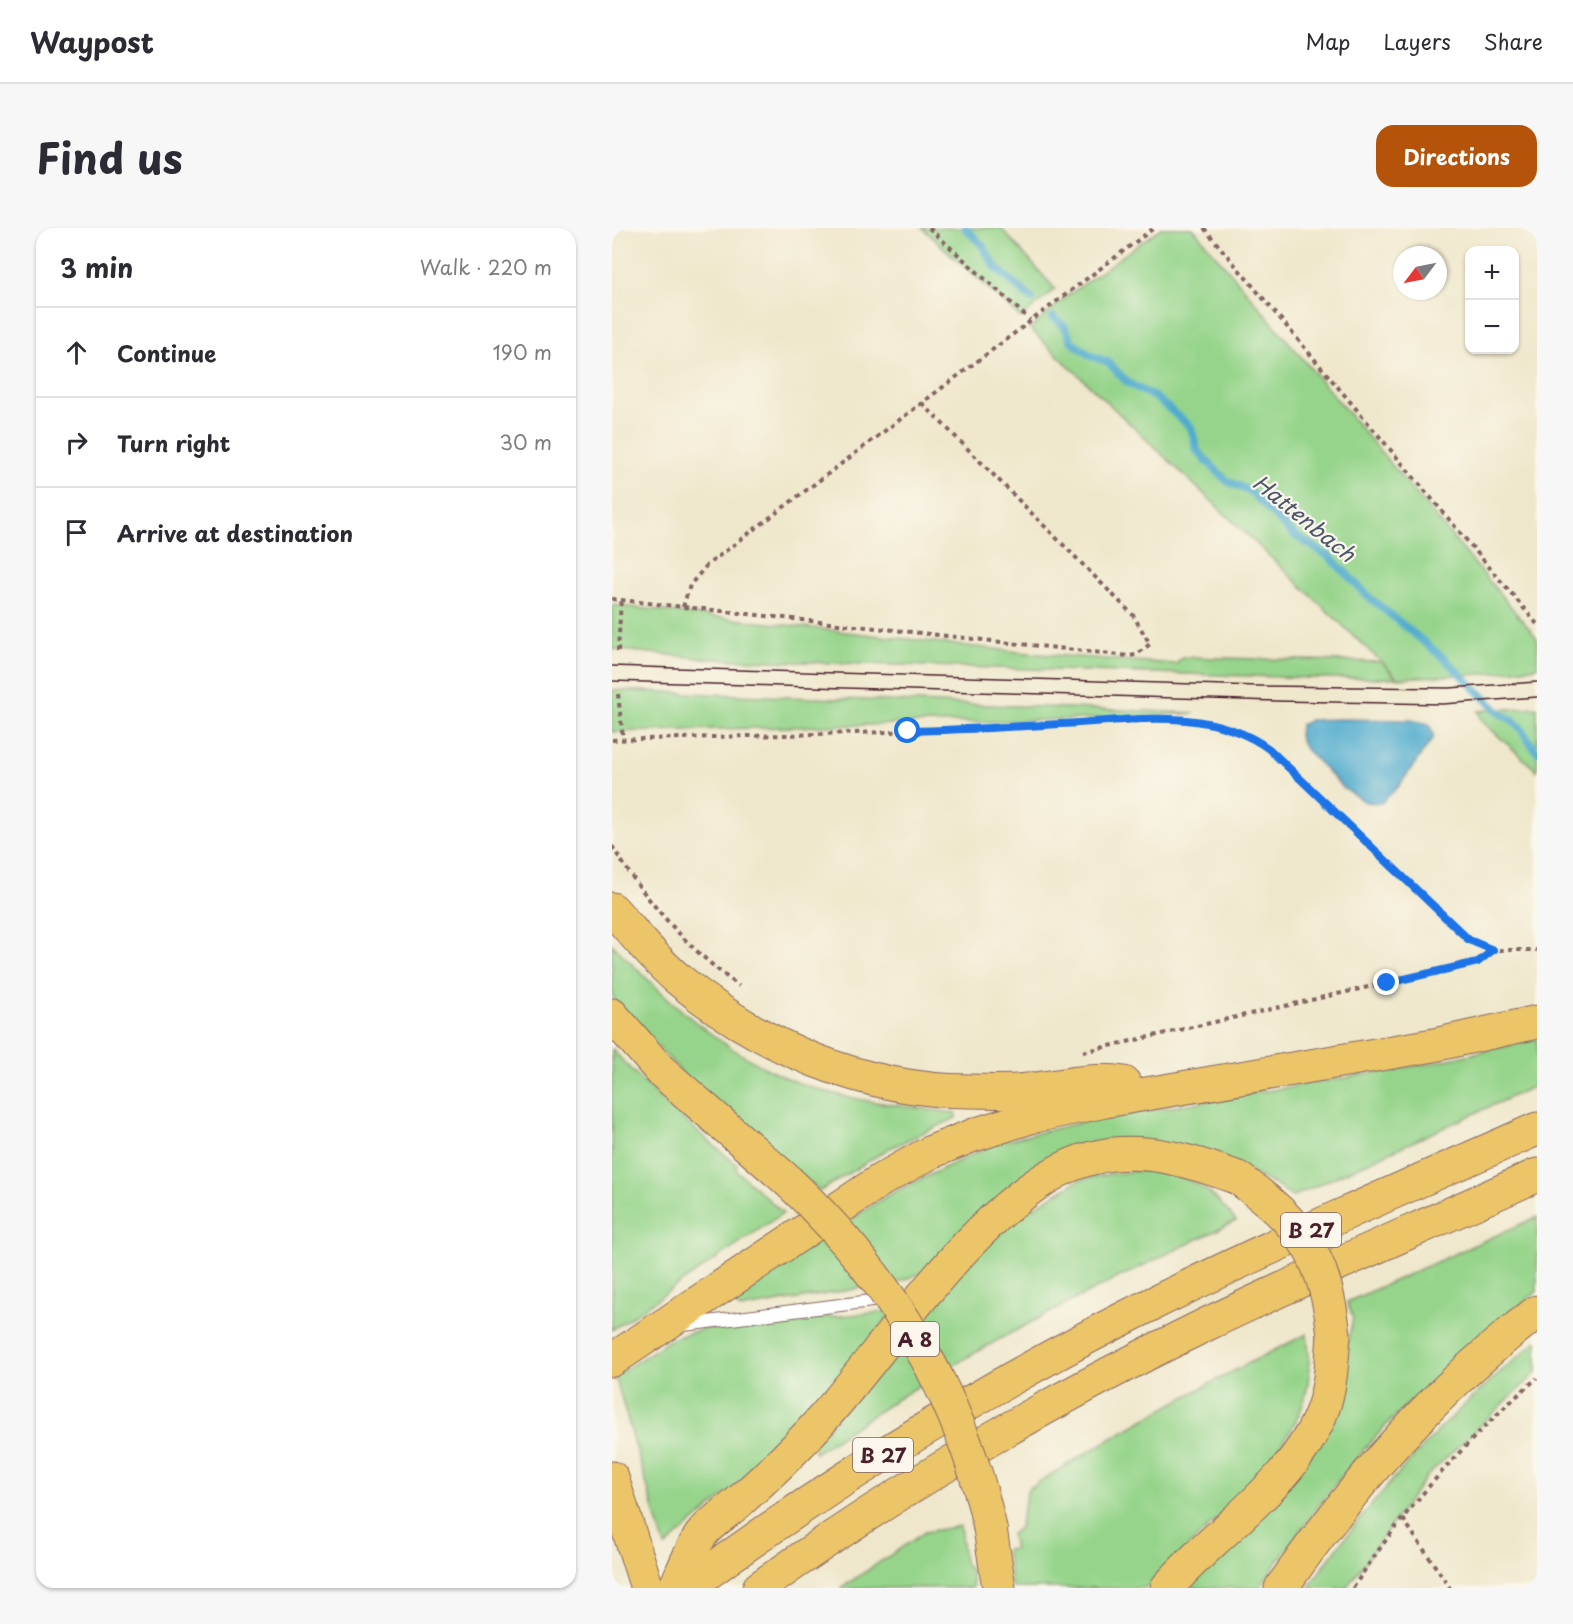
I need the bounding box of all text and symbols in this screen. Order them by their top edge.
text: Waypost [30,20,154,63]
text: Map [1306,25,1350,57]
text: Layers [1383,25,1451,57]
text: Share [1484,25,1543,57]
text: Find us [36,125,183,188]
button: Directions [1376,125,1537,187]
north arrow [1393,246,1447,300]
map controls [1465,246,1519,354]
button: + [1465,246,1519,300]
text: 3 min [60,248,133,287]
text: Walk · 220 m [420,252,552,282]
button: − [1465,300,1519,354]
icon: ahead [60,336,93,369]
text: Continue [117,336,216,369]
text: 190 m [493,337,552,367]
icon: right [60,426,93,459]
text: Turn right [117,426,230,459]
text: 30 m [499,427,552,457]
water label: Hattenbach [1247,465,1364,569]
icon: arrive [60,516,93,549]
text: Arrive at destination [117,516,353,549]
route start [894,717,920,743]
route end [1373,969,1399,995]
road number: B 27 [1281,1213,1341,1247]
road number: A 8 [891,1322,939,1356]
road number: B 27 [853,1438,913,1472]

